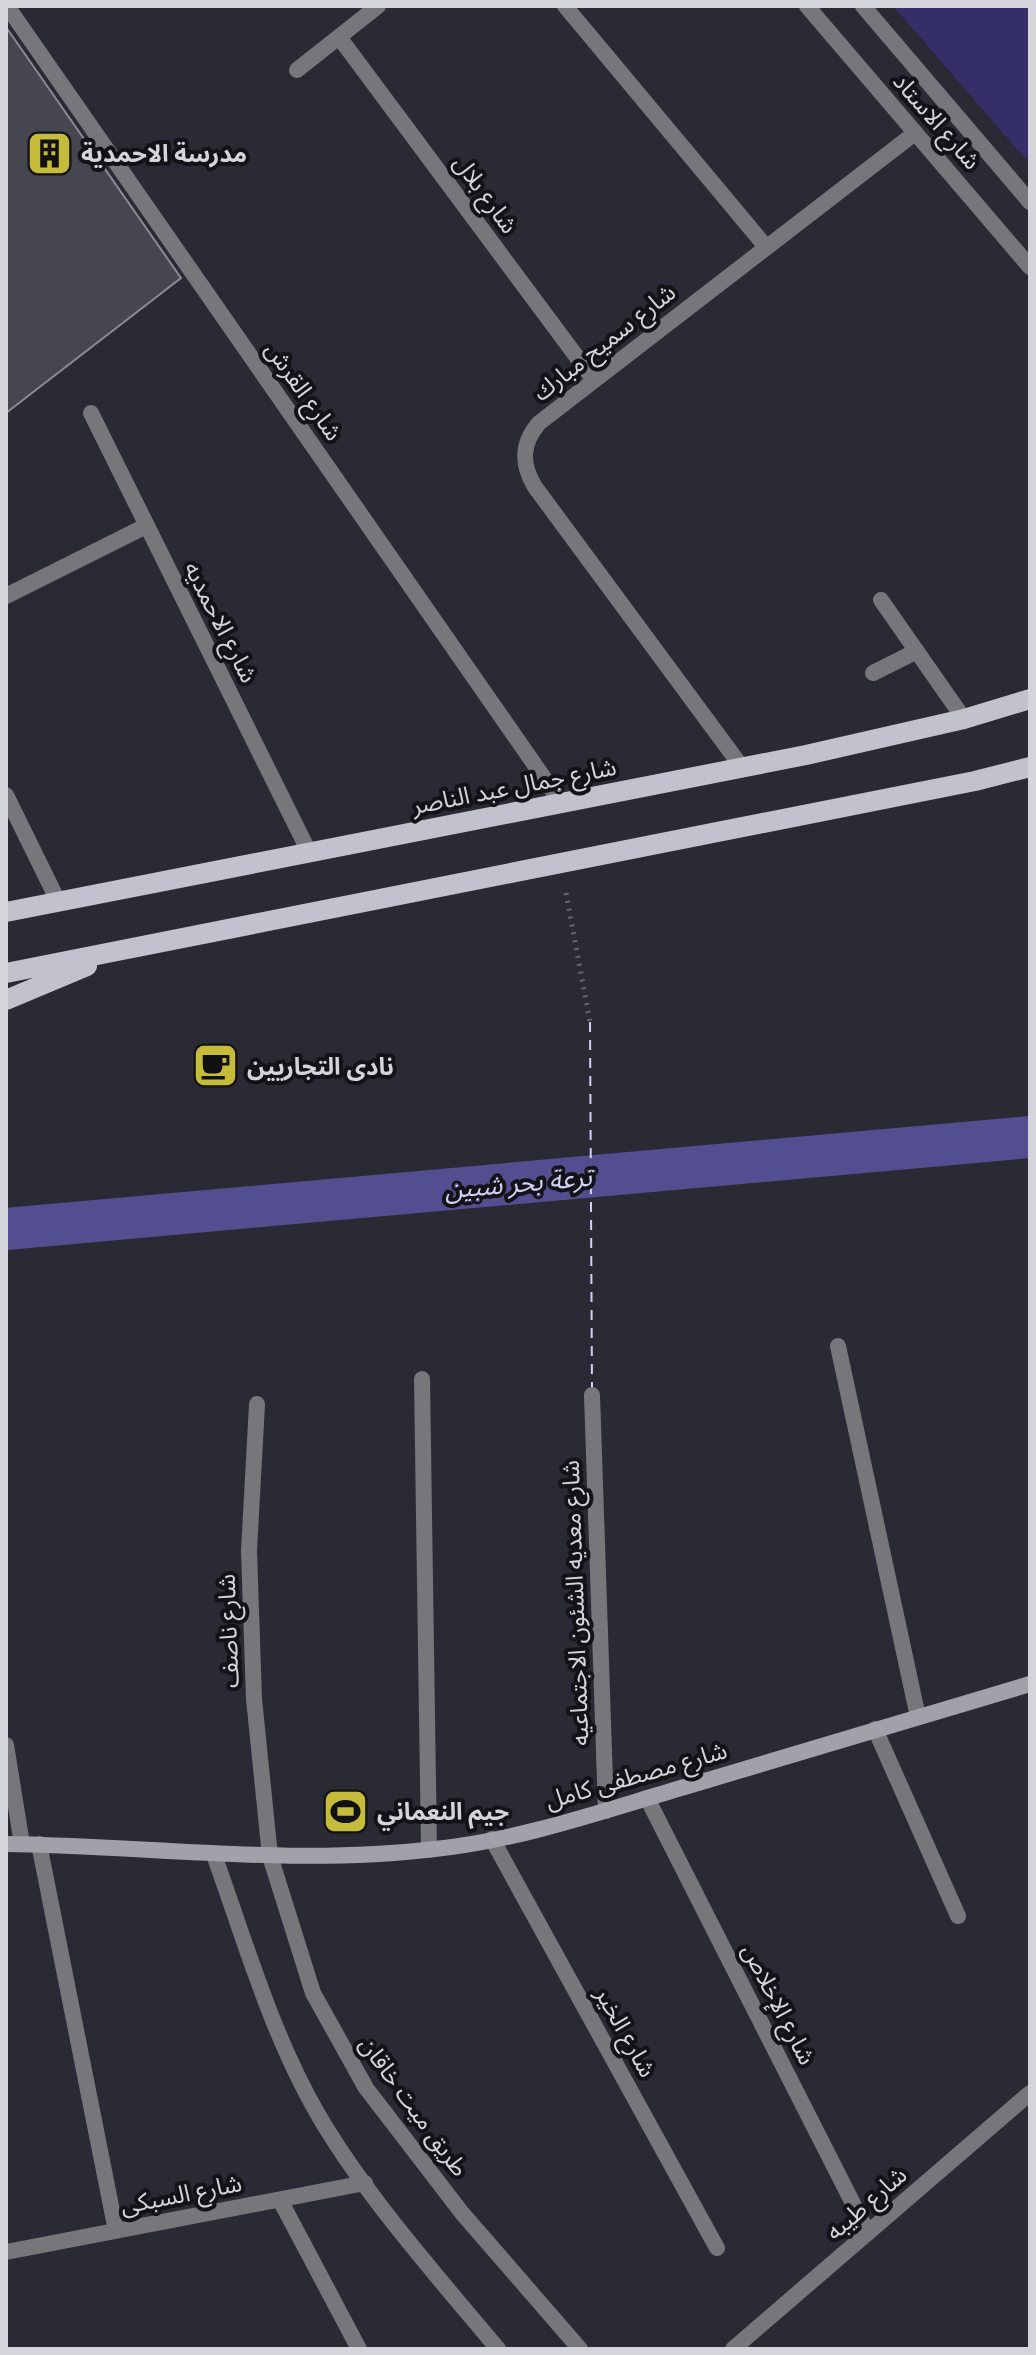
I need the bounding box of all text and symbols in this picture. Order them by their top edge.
street label: شارع الاستاد [885,67,987,177]
building icon: مدرسة الاحمدية [26,129,74,177]
place label: مدرسة الاحمدية [81,139,247,168]
street label: شارع بلال [445,149,524,241]
street label: شارع سميح مبارك [527,277,683,409]
street label: شارع القرش [257,336,349,448]
street label: شارع الاحمديه [175,557,264,689]
street label: شارع جمال عبد الناصر [408,752,619,823]
cafe icon: نادى التجاريين [192,1042,240,1090]
place label: نادى التجاريين [247,1052,394,1081]
water label: ترعة بحر شبين [443,1160,596,1205]
street label: شارع معديه الشئون الاجتماعيه [556,1460,597,1746]
street label: شارع ناصف [212,1573,247,1689]
street label: شارع مصطفى كامل [542,1735,731,1818]
sports icon: جيم النعماني [322,1787,370,1835]
place label: جيم النعماني [377,1797,509,1831]
street label: شارع الإخلاص [733,1938,822,2071]
street label: شارع الخير [586,1981,663,2084]
street label: طريق ميت خاقان [353,2030,475,2182]
street label: شارع طيبه [820,2160,914,2248]
street label: شارع السبكى [118,2168,245,2223]

